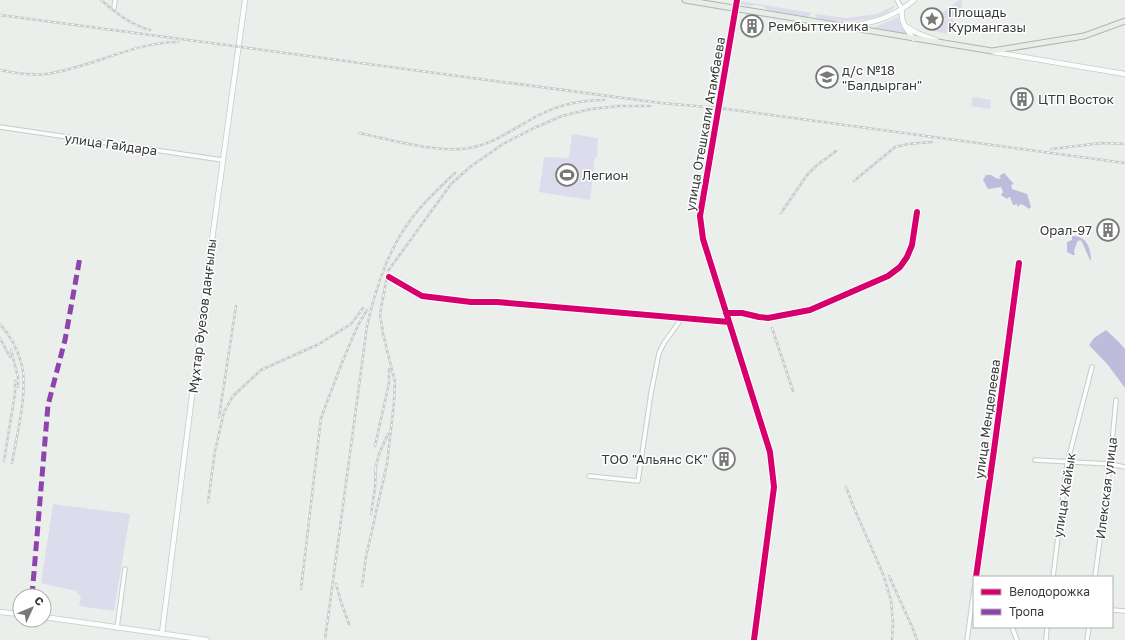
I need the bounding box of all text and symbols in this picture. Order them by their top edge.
place label: Площадь Курмангазы [948,4,1026,35]
place icon: Площадь Курмангазы [919,6,945,32]
building icon: Рембыттехника [739,13,765,39]
place label: Рембыттехника [768,18,869,34]
street label: улица Отешкали Атамбаева [682,36,728,212]
place label: д/с №18 "Балдырган" [842,62,922,93]
school or university icon: д/с №18 "Балдырган" [814,64,840,90]
building icon: ЦТП Восток [1009,86,1035,112]
place label: ЦТП Восток [1038,91,1114,107]
street label: улица Гайдара [64,130,158,158]
sports icon: Легион [554,162,580,188]
place label: Легион [582,167,628,183]
building icon: Орал-97 [1095,217,1121,243]
place label: Орал-97 [1040,222,1092,238]
street label: Мұхтар Әуезов даңғылы [185,238,219,394]
street label: улица Менделеева [971,358,1003,480]
street label: Илекская улица [1092,436,1120,540]
building icon: ТОО "Альянс СК" [711,446,737,472]
place label: ТОО "Альянс СК" [602,451,708,467]
street label: улица Жайык [1049,451,1079,539]
legend [973,576,1113,628]
text: Велодорожка [1009,584,1090,599]
north arrow [12,588,52,628]
text: С [32,593,47,608]
text: Тропа [1009,604,1044,619]

